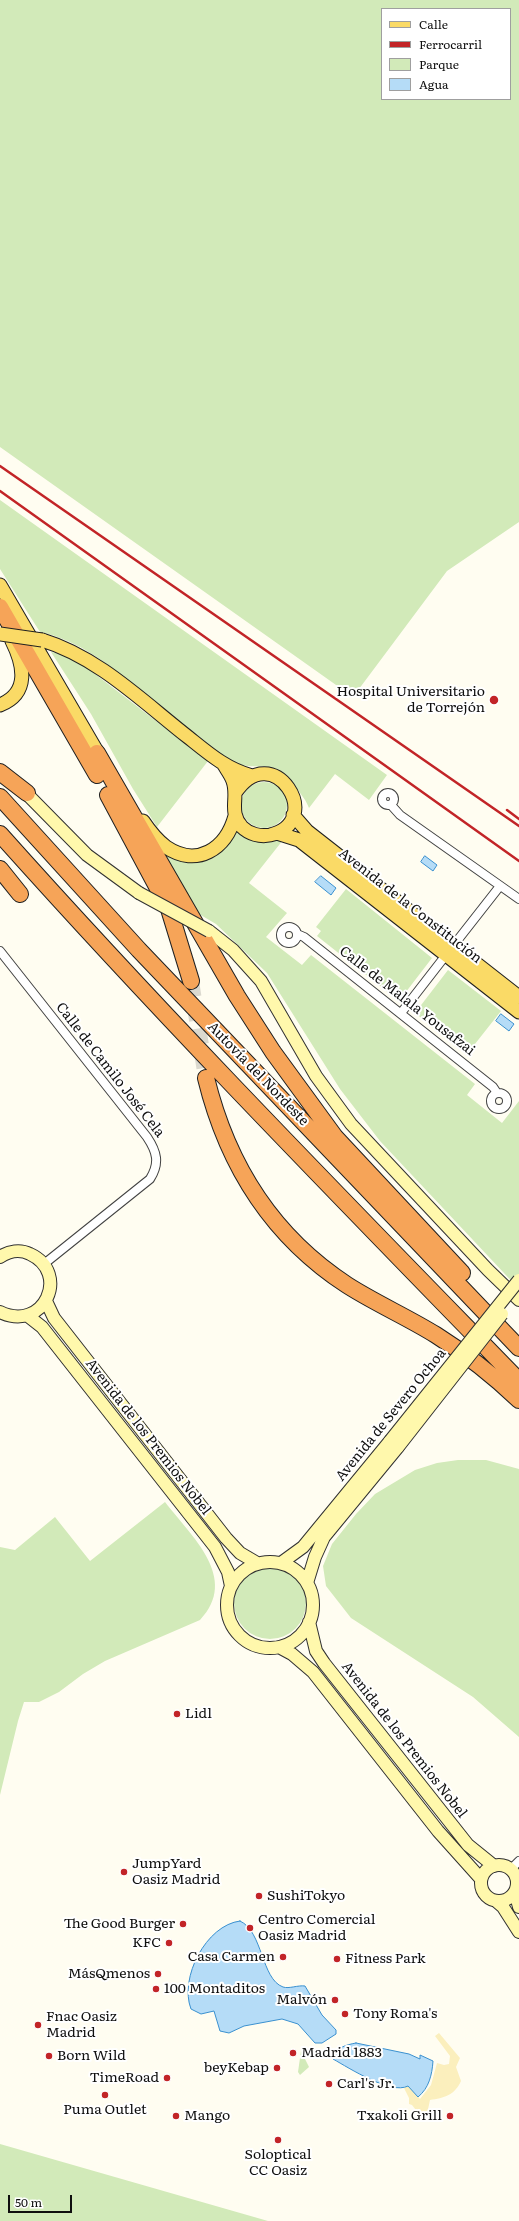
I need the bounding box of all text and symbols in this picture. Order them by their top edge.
legend [381,8,511,100]
text: Calle [419,15,448,33]
text: Ferrocarril [419,35,482,53]
text: Parque [419,55,459,73]
text: Agua [419,75,449,93]
place label: Hospital Universitario de Torrejón [336,684,485,716]
marker: Hospital Universitario de Torrejón [488,694,500,706]
street label: Avenida de la Constitución [335,845,485,967]
street label: Calle de Malala Yousafzai [336,943,478,1059]
street label: Calle de Camilo José Cela [52,999,168,1141]
street label: Autovía del Nordeste [204,1018,312,1130]
street label: Avenida de Severo Ochoa [332,1345,450,1485]
street label: Avenida de los Premios Nobel [82,1356,214,1518]
street label: Avenida de los Premios Nobel [338,1659,470,1821]
place label: Lidl [185,1706,212,1722]
marker: Lidl [172,1709,182,1719]
place label: JumpYard Oasiz Madrid [132,1856,220,1888]
marker: JumpYard Oasiz Madrid [119,1867,129,1877]
place label: SushiTokyo [267,1888,345,1904]
marker: SushiTokyo [254,1891,264,1901]
place label: Centro Comercial Oasiz Madrid [258,1912,375,1944]
place label: The Good Burger [63,1916,175,1932]
marker: The Good Burger [178,1919,188,1929]
marker: Centro Comercial Oasiz Madrid [245,1923,255,1933]
place label: KFC [132,1935,161,1951]
marker: KFC [164,1938,174,1948]
place label: Casa Carmen [188,1949,275,1965]
place label: Fitness Park [345,1951,426,1967]
marker: Casa Carmen [278,1952,288,1962]
marker: Fitness Park [332,1954,342,1964]
place label: MásQmenos [68,1966,150,1982]
marker: MásQmenos [153,1969,163,1979]
place label: 100 Montaditos [164,1981,265,1997]
marker: 100 Montaditos [151,1984,161,1994]
place label: Malvón [276,1992,327,2008]
marker: Malvón [330,1995,340,2005]
place label: Tony Roma's [353,2006,437,2022]
place label: Fnac Oasiz Madrid [46,2009,117,2042]
marker: Tony Roma's [340,2009,350,2019]
marker: Fnac Oasiz Madrid [33,2020,43,2030]
place label: Madrid 1883 [301,2045,382,2061]
place label: Born Wild [57,2048,126,2064]
marker: Madrid 1883 [288,2048,298,2058]
marker: Born Wild [44,2051,54,2061]
place label: beyKebap [204,2060,269,2076]
marker: beyKebap [272,2063,282,2073]
place label: TimeRoad [89,2070,159,2086]
marker: TimeRoad [162,2073,172,2083]
place label: Carl's Jr. [337,2076,395,2092]
marker: Carl's Jr. [324,2079,334,2089]
marker: Puma Outlet [100,2090,110,2100]
place label: Puma Outlet [63,2102,147,2118]
place label: Mango [184,2108,230,2124]
place label: Txakoli Grill [356,2108,442,2124]
marker: Mango [171,2111,181,2121]
marker: Txakoli Grill [445,2111,455,2121]
marker: Soloptical CC Oasiz [273,2135,283,2145]
place label: Soloptical CC Oasiz [245,2147,311,2180]
scale bar [10,2187,74,2213]
text: 50 m [15,2193,42,2211]

